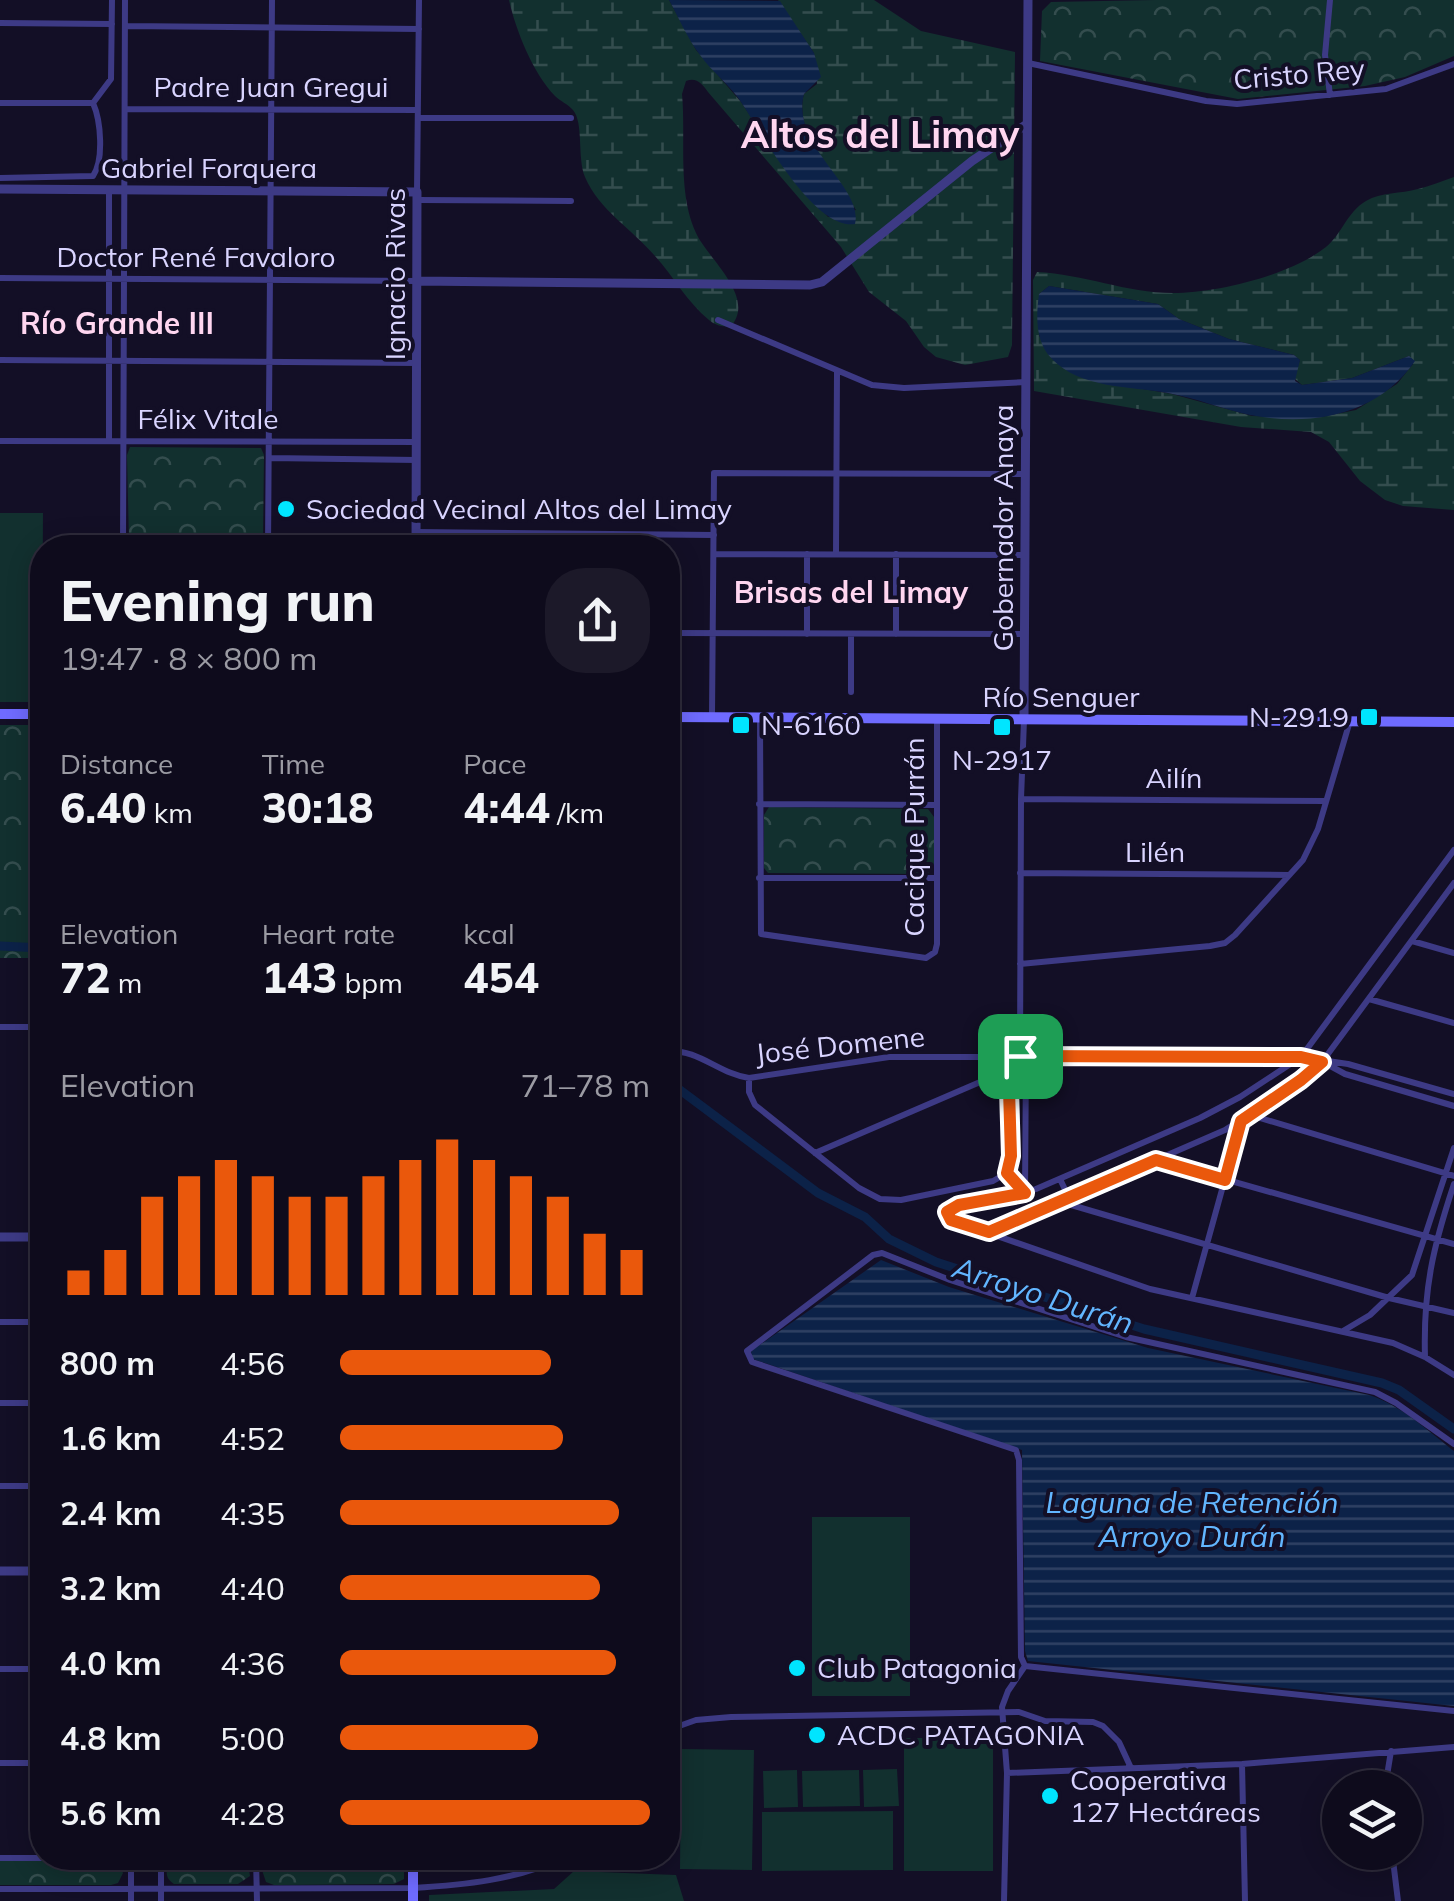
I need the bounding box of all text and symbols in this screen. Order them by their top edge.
street label: Cristo Rey [1232,50,1366,97]
street label: Padre Juan Gregui [154,69,388,104]
district label: Altos del Limay [741,110,1020,158]
street label: Gabriel Forquera [101,150,317,185]
street label: Ignacio Rivas [377,188,412,360]
street label: Doctor René Favaloro [57,239,335,274]
district label: Río Grande III [20,304,214,342]
street label: Félix Vitale [138,401,278,436]
street label: Gobernador Anaya [985,404,1020,652]
place label: Sociedad Vecinal Altos del Limay [306,491,732,526]
marker: Sociedad Vecinal Altos del Limay [275,498,297,520]
text: Evening run [60,566,375,635]
button: share [545,568,650,673]
district label: Brisas del Limay [734,573,969,611]
text: 19:47 · 8 × 800 m [60,638,317,678]
street label: Río Senguer [983,679,1140,714]
place label: N-2919 [1249,699,1349,734]
marker: N-2919 [1358,706,1380,728]
place label: N-6160 [761,707,861,742]
marker: N-6160 [730,714,752,736]
marker: N-2917 [991,716,1013,738]
street label: Cacique Purrán [896,737,931,937]
place label: N-2917 [952,742,1052,777]
text: Distance [60,746,173,781]
text: Time [262,746,325,781]
text: Pace [463,746,527,781]
street label: Ailín [1146,760,1202,795]
text: 6.40 [60,781,147,834]
text: 30:18 [262,781,373,834]
text: 4:44 [463,781,550,834]
text: km [147,795,193,830]
text: /km [550,795,604,830]
street label: Lilén [1125,834,1185,869]
text: Elevation [60,916,178,951]
text: Heart rate [262,916,395,951]
text: kcal [463,916,515,951]
text: 72 [60,951,110,1004]
text: 143 [262,951,337,1004]
text: 454 [463,951,539,1004]
text: m [110,965,142,1000]
text: bpm [337,965,403,1000]
pin [978,1014,1063,1099]
street label: José Domene [754,1018,926,1071]
icon: arrive [993,1029,1048,1084]
text: Elevation [60,1065,195,1105]
text: 71–78 m [521,1065,650,1105]
water label: Arroyo Durán [947,1248,1138,1342]
text: 800 m [60,1343,155,1383]
text: 4:56 [220,1343,285,1383]
text: 1.6 km [60,1418,162,1458]
text: 4:52 [220,1418,285,1458]
water label: Laguna de Retención Arroyo Durán [1046,1483,1339,1555]
text: 2.4 km [60,1493,162,1533]
text: 4:35 [220,1493,285,1533]
text: 3.2 km [60,1568,162,1608]
text: 4:40 [220,1568,285,1608]
text: 4.0 km [60,1643,162,1683]
text: 4:36 [220,1643,285,1683]
place label: Club Patagonia [817,1650,1017,1685]
marker: Club Patagonia [786,1657,808,1679]
place label: ACDC PATAGONIA [837,1717,1085,1752]
text: 4.8 km [60,1718,162,1758]
text: 5:00 [220,1718,285,1758]
marker: ACDC PATAGONIA [806,1724,828,1746]
place label: Cooperativa 127 Hectáreas [1070,1762,1261,1829]
map controls [1322,1770,1422,1870]
button: layers [1322,1770,1422,1870]
marker: Cooperativa 127 Hectáreas [1039,1785,1061,1807]
text: 5.6 km [60,1793,162,1833]
text: 4:28 [220,1793,285,1833]

